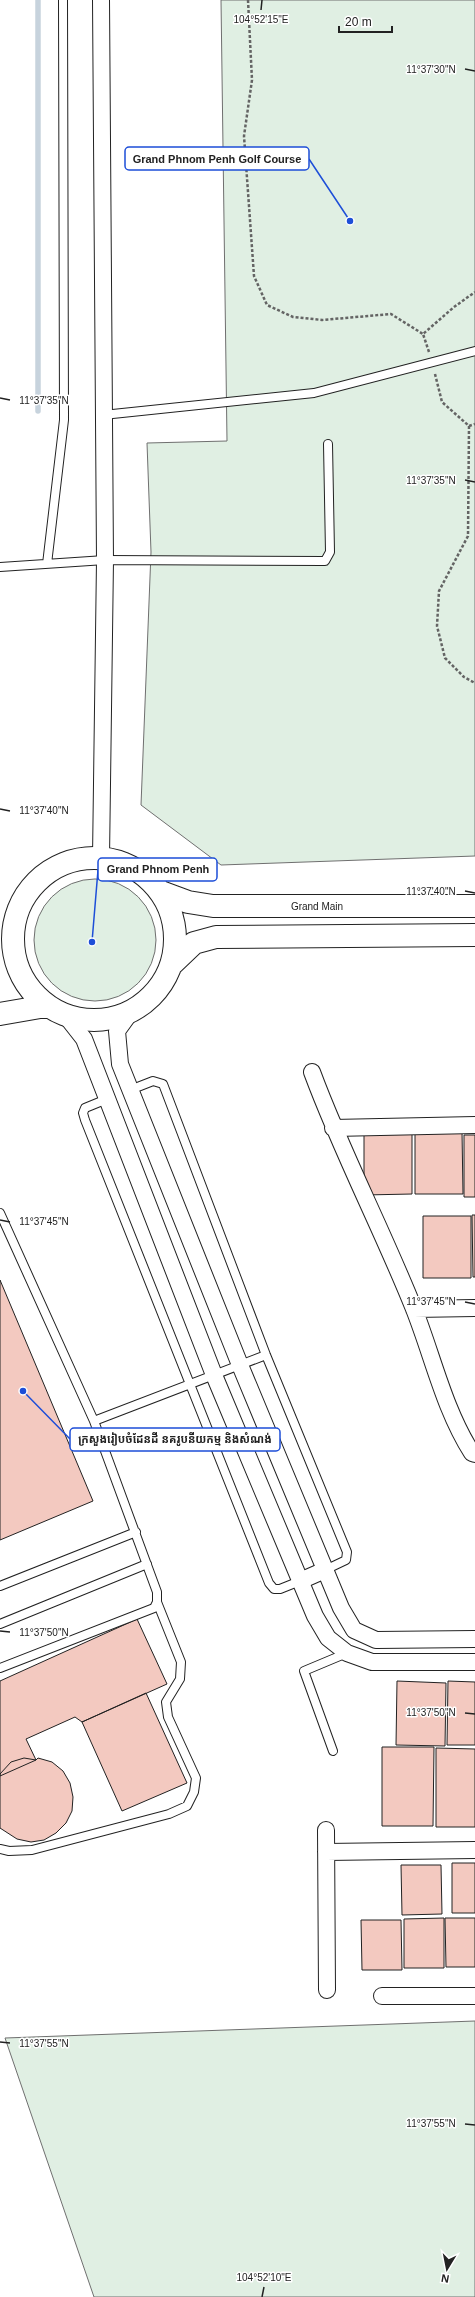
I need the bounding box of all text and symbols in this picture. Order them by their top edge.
scale bar [339,8,392,34]
text: 104°52'15"E [233,14,289,25]
text: 20 m [345,15,372,29]
text: 11°37'30"N [406,64,456,75]
callout: Grand Phnom Penh Golf Course [125,147,309,170]
text: Grand Phnom Penh Golf Course [133,153,301,165]
text: 11°37'35"N [19,395,69,406]
text: 11°37'35"N [406,475,456,486]
text: 11°37'40"N [19,805,69,816]
callout: Grand Phnom Penh [98,858,217,881]
text: Grand Phnom Penh [107,863,210,875]
text: 11°37'40"N [406,886,456,897]
street label: Grand Main [291,901,343,912]
text: 11°37'45"N [19,1216,69,1227]
text: 11°37'45"N [406,1296,456,1307]
callout: ក្រសួងរៀបចំដែនដី នគរូបនីយកម្ម និងសំណង់ [70,1428,280,1451]
text: ក្រសួងរៀបចំដែនដី នគរូបនីយកម្ម និងសំណង់ [78,1431,272,1446]
text: 11°37'50"N [19,1627,69,1638]
text: 11°37'50"N [406,1707,456,1718]
text: 11°37'55"N [19,2038,69,2049]
text: 11°37'55"N [406,2118,456,2129]
north arrow [427,2249,467,2289]
text: 104°52'10"E [236,2272,292,2283]
text: N [440,2272,450,2285]

